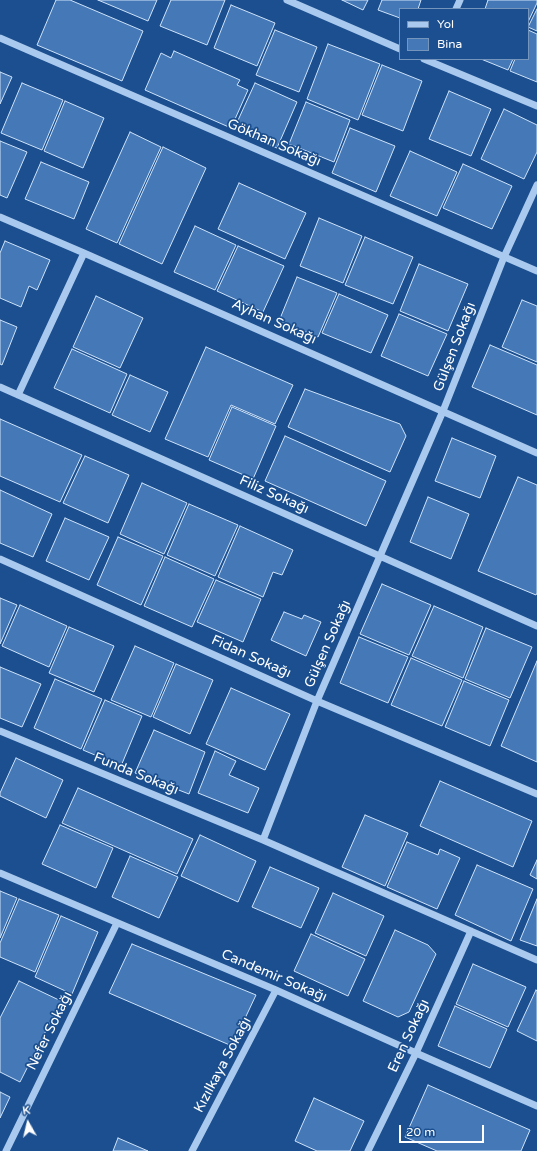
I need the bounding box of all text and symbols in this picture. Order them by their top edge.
legend [399,8,529,60]
text: Yol [437,17,454,31]
text: Bina [437,37,462,51]
street label: Gökhan Sokağı [225,116,323,170]
street label: Ayhan Sokağı [229,296,319,348]
street label: Gülşen Sokağı [430,300,480,394]
street label: Filiz Sokağı [237,472,311,518]
street label: Gülşen Sokağı [301,598,355,690]
street label: Fidan Sokağı [209,632,293,682]
street label: Funda Sokağı [91,749,181,799]
street label: Candemir Sokağı [219,946,329,1006]
street label: Nefer Sokağı [24,989,76,1073]
street label: Eren Sokağı [385,997,433,1075]
street label: Kızılkaya Sokağı [191,1014,255,1116]
north arrow [8,1103,48,1143]
text: K [22,1104,31,1118]
scale bar [401,1117,486,1143]
text: 20 m [406,1125,435,1139]

